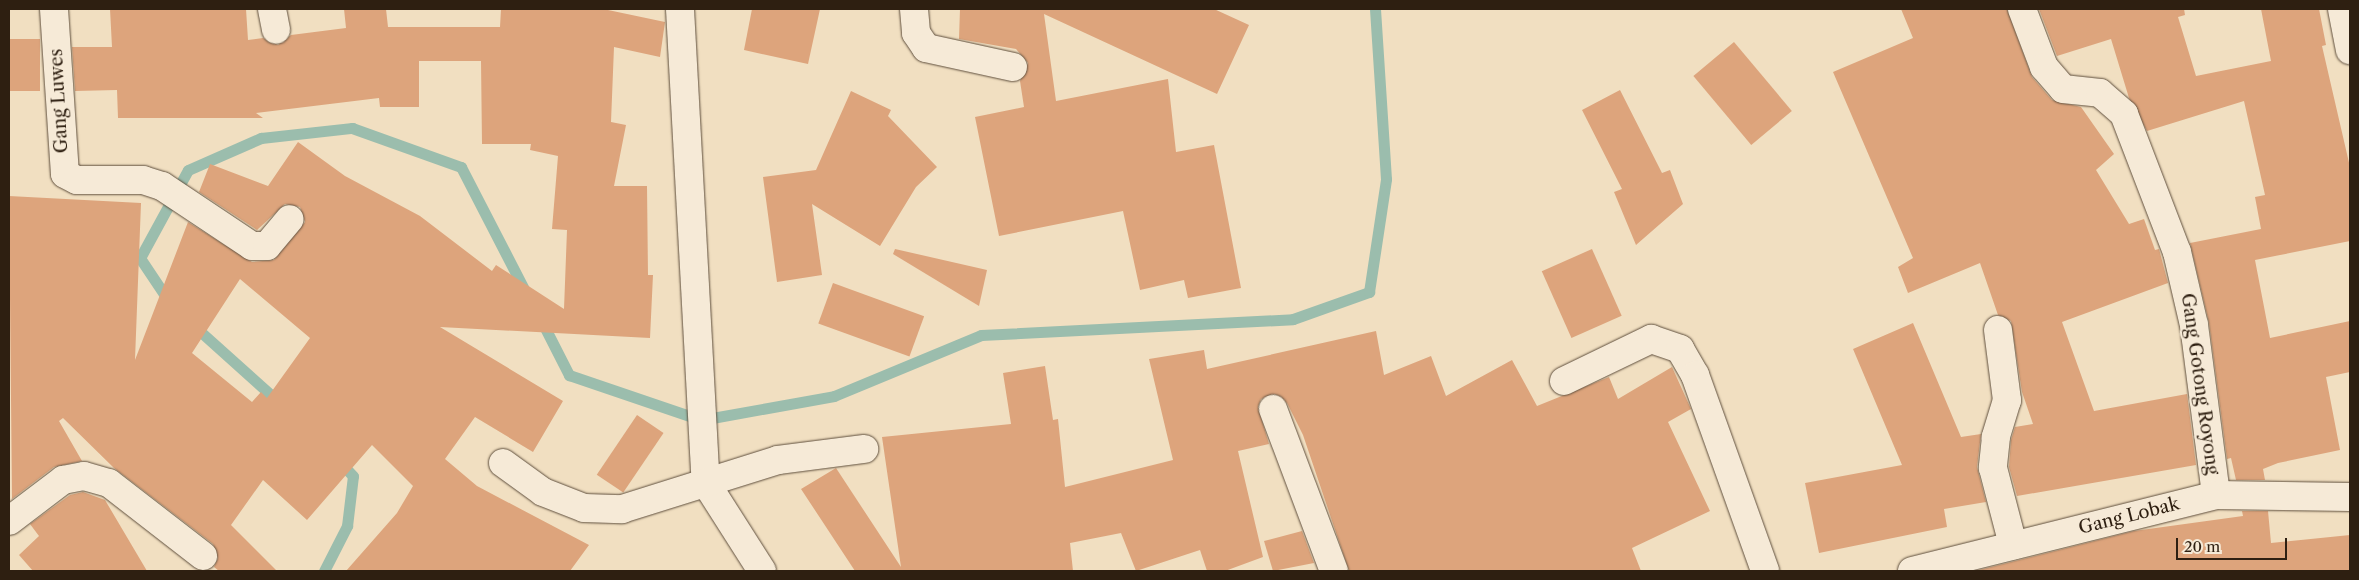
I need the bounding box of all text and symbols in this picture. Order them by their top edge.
street label: Gang Luwes [45,48,73,154]
street label: Gang Gotong Royong [2177,292,2223,476]
street label: Gang Lobak [2076,493,2182,539]
scale bar [2179,528,2290,560]
text: 20 m [2184,537,2220,556]

